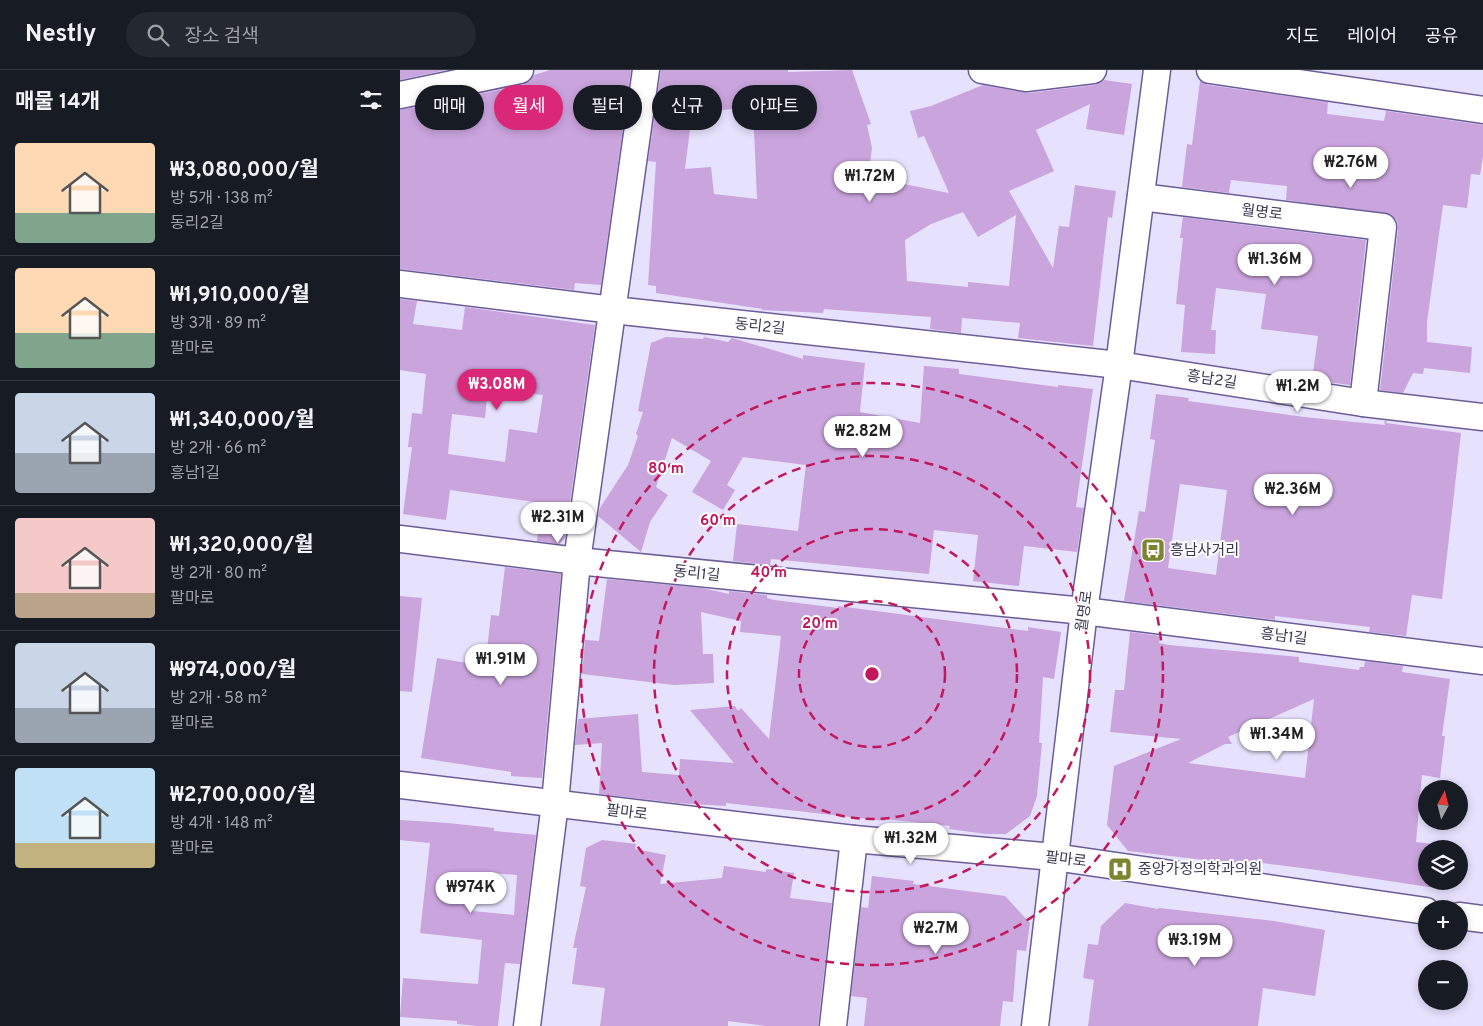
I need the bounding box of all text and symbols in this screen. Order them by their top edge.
search box [126,12,476,57]
text: Nestly [25,20,96,50]
icon: search [144,21,172,49]
text: 장소 검색 [184,25,259,49]
text: 지도 [1286,26,1319,49]
text: 레이어 [1347,26,1397,49]
text: 공유 [1425,26,1458,49]
chip: 매매 [415,85,484,130]
chip: 월세 [494,85,563,130]
chip: 필터 [573,85,642,130]
chip: 신규 [652,85,722,130]
chip: 아파트 [732,85,817,130]
icon: filters [357,86,385,114]
text: 매물 14개 [15,89,100,116]
pin: ₩2.76M [1310,146,1392,189]
text: ₩2.76M [1324,153,1378,173]
text: ₩3,080,000/월 [170,157,319,184]
pin: ₩1.72M [829,160,911,203]
icon: home [55,163,115,223]
text: ₩1.72M [845,167,895,187]
text: 방 5개 · 138 m² [170,189,273,209]
street label: 월명로 [1240,202,1284,225]
text: 동리2길 [170,214,224,234]
pin: ₩1.36M [1234,244,1316,286]
text: ₩1.36M [1248,250,1302,270]
text: ₩1,910,000/월 [170,282,310,309]
icon: home [55,288,115,348]
text: 방 3개 · 89 m² [170,314,266,334]
street label: 동리2길 [734,315,786,340]
text: 팔마로 [170,339,214,359]
street label: 흥남2길 [1185,367,1238,394]
pin: ₩3.08M [456,368,538,411]
pin: ₩1.2M [1263,370,1333,413]
text: ₩3.08M [468,375,526,395]
text: ₩1.2M [1276,377,1320,397]
text: ₩1,340,000/월 [170,407,315,434]
icon: home [55,413,115,473]
pin: ₩2.82M [822,416,904,458]
text: ₩2.82M [835,422,891,442]
text: 방 2개 · 66 m² [170,439,266,459]
text: 80 m [648,460,684,479]
text: 흥남1길 [170,464,220,484]
pin: ₩2.36M [1252,474,1334,516]
text: ₩2.36M [1265,480,1321,500]
pin: ₩2.31M [517,502,599,544]
text: ₩2.31M [531,508,585,528]
text: 60 m [700,512,736,531]
text: ₩1,320,000/월 [170,532,314,559]
bus stop icon: 흥남사거리 [1140,537,1166,563]
icon: home [55,538,115,598]
place label: 흥남사거리 [1170,542,1239,561]
street label: 동리1길 [672,563,721,586]
text: 방 2개 · 80 m² [170,564,267,584]
text: 40 m [751,564,787,583]
text: 팔마로 [170,589,214,609]
street label: 월명로 [1073,589,1098,633]
text: 20 m [802,615,838,634]
street label: 흥남1길 [1259,625,1308,650]
pin: ₩1.91M [460,644,542,686]
text: ₩1.91M [476,650,526,670]
text: ₩974,000/월 [170,657,296,684]
icon: home [55,663,115,723]
centre of rings [863,665,881,683]
text: 방 2개 · 58 m² [170,689,267,709]
text: 팔마로 [170,714,214,734]
pin: ₩1.34M [1236,718,1318,761]
text: ₩1.34M [1250,725,1304,745]
north arrow [1418,780,1468,830]
map controls [1418,780,1468,1010]
text: ₩2,700,000/월 [170,782,316,809]
icon: home [55,788,115,848]
street label: 팔마로 [605,802,649,825]
text: 방 4개 · 148 m² [170,814,273,834]
pin: ₩1.32M [870,822,952,865]
text: ₩1.32M [885,829,937,849]
text: 팔마로 [170,839,214,859]
button: layers [1418,840,1468,890]
street label: 팔마로 [1044,849,1088,872]
hospital icon: 중앙가정의학과의원 [1107,856,1133,882]
place label: 중앙가정의학과의원 [1138,860,1262,880]
pin: ₩974K [436,872,506,914]
text: ₩974K [447,878,495,898]
button: + [1418,900,1468,950]
pin: ₩2.7M [901,912,971,955]
text: ₩2.7M [914,919,958,939]
pin: ₩3.19M [1154,924,1236,967]
text: ₩3.19M [1169,931,1221,951]
button: − [1418,960,1468,1010]

